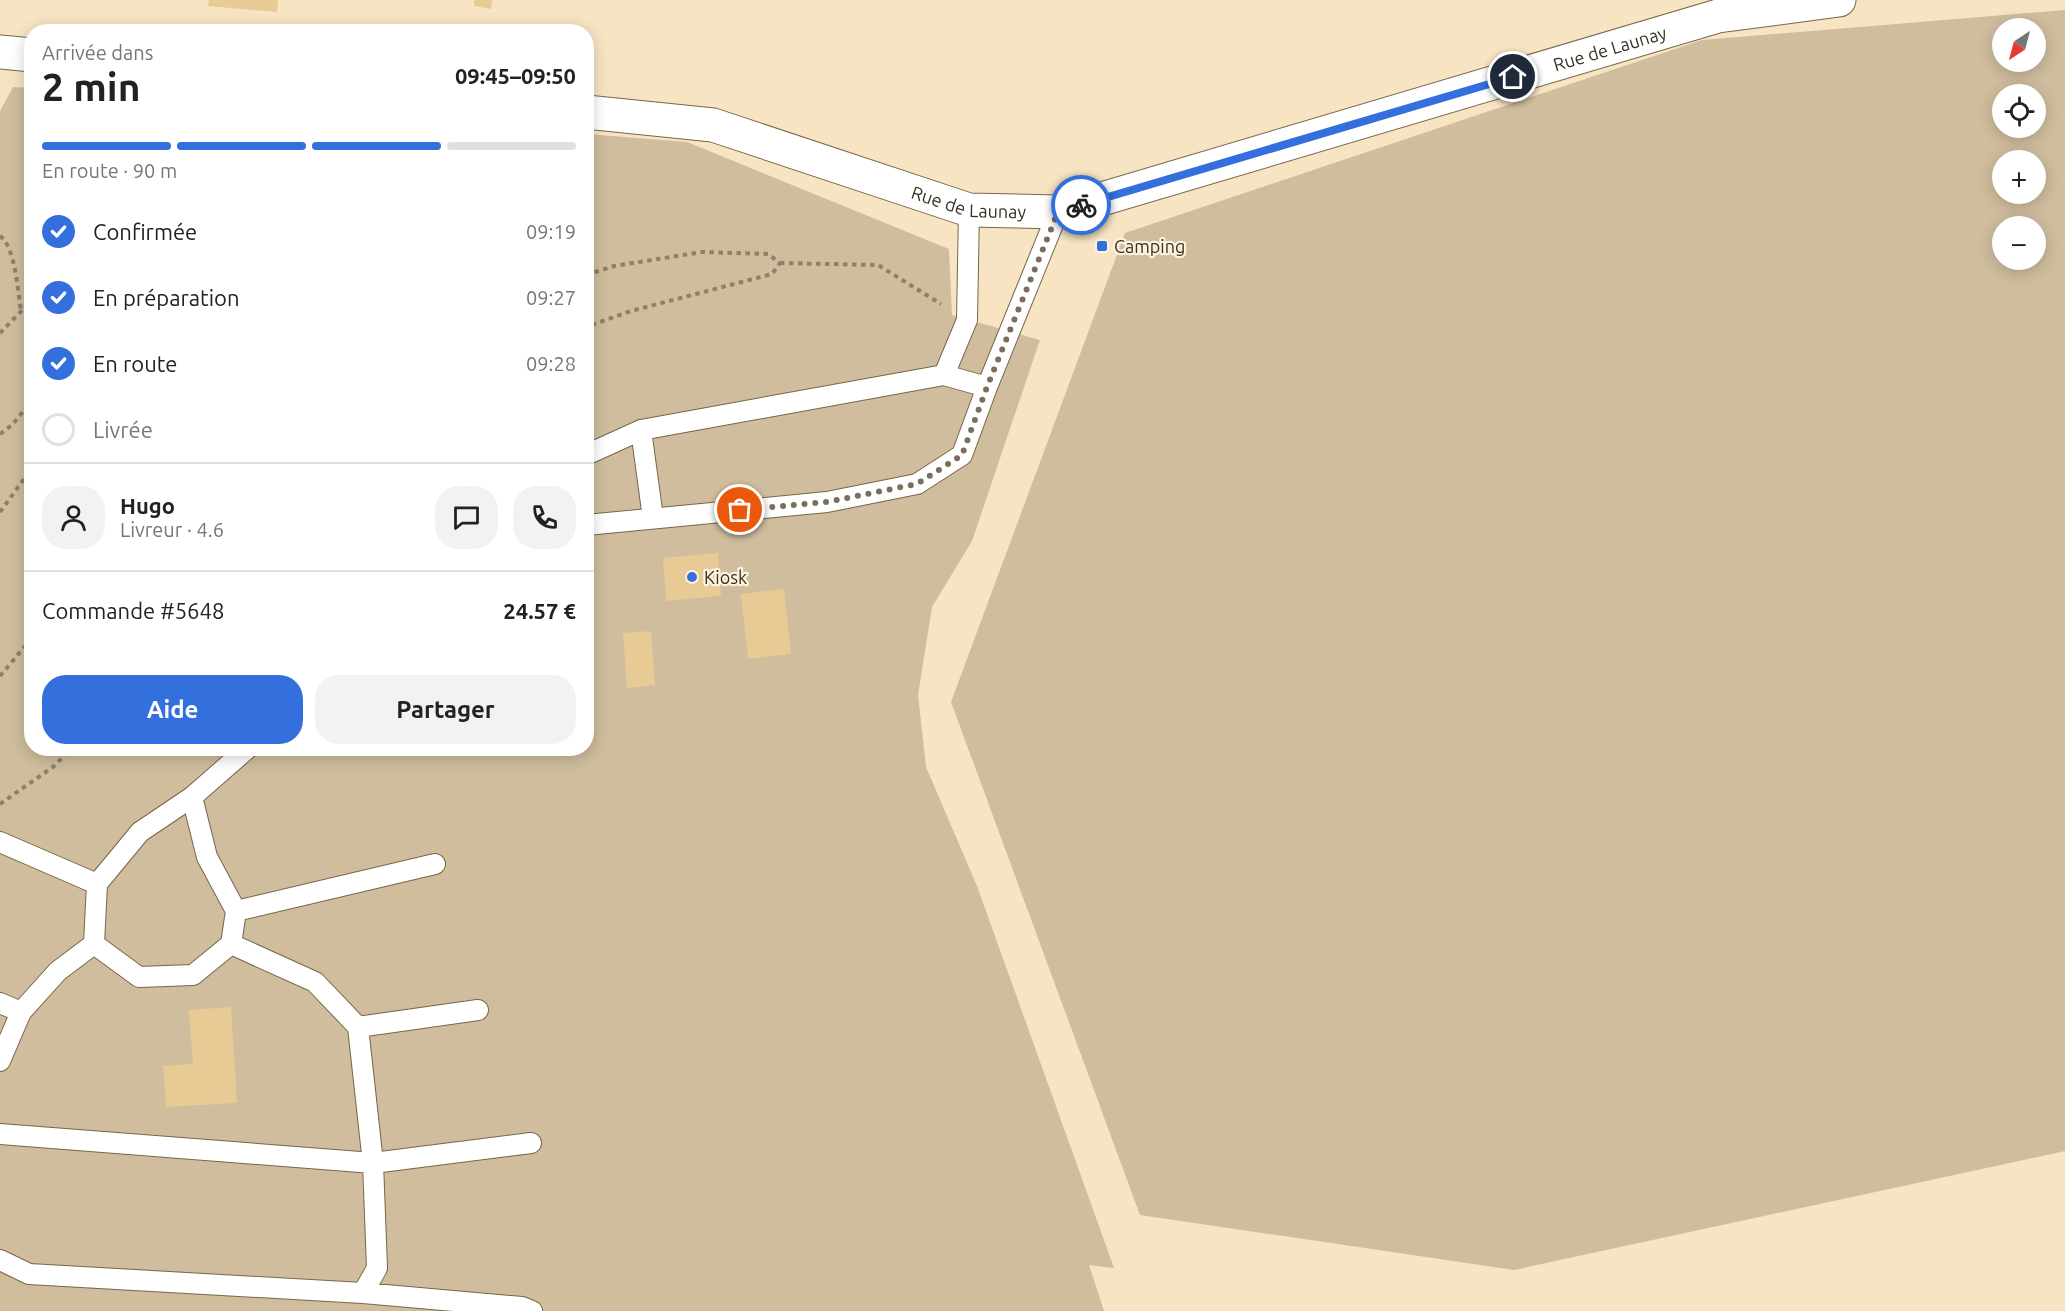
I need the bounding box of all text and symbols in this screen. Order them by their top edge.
north arrow [1992,18,2046,72]
map controls [1992,18,2046,270]
street label: Rue de Launay [1551,22,1669,74]
text: Arrivée dans [42,41,153,64]
pin [1487,51,1538,102]
icon: home [1496,60,1529,93]
text: 09:45–09:50 [455,63,576,88]
text: 2 min [42,65,141,108]
button: locate [1992,84,2046,138]
button: + [1992,150,2046,204]
text: En route · 90 m [42,159,177,182]
courier [1051,175,1111,235]
street label: Rue de Launay [909,182,1027,221]
icon: bike [1065,189,1098,222]
icon: check [42,215,75,248]
button: − [1992,216,2046,270]
text: Confirmée [93,219,197,244]
text: 09:19 [526,220,576,243]
place label: Camping [1114,236,1185,256]
marker: Camping [1095,239,1109,253]
icon: check [42,281,75,314]
text: En préparation [93,285,240,310]
text: 09:27 [526,286,576,309]
icon: check [42,347,75,380]
text: En route [93,351,177,376]
text: 09:28 [526,352,576,375]
text: Livrée [93,417,153,442]
pin [714,484,765,535]
button: person [42,486,105,549]
button: chat [435,486,498,549]
button: phone [513,486,576,549]
text: Hugo [120,493,175,518]
icon: bag [723,493,756,526]
text: Livreur · 4.6 [120,518,224,541]
place label: Kiosk [704,567,747,587]
marker: Kiosk [685,570,699,584]
text: Commande #5648 [42,598,224,623]
text: 24.57 € [503,598,576,623]
button: Aide [42,675,303,744]
button: Partager [315,675,576,744]

